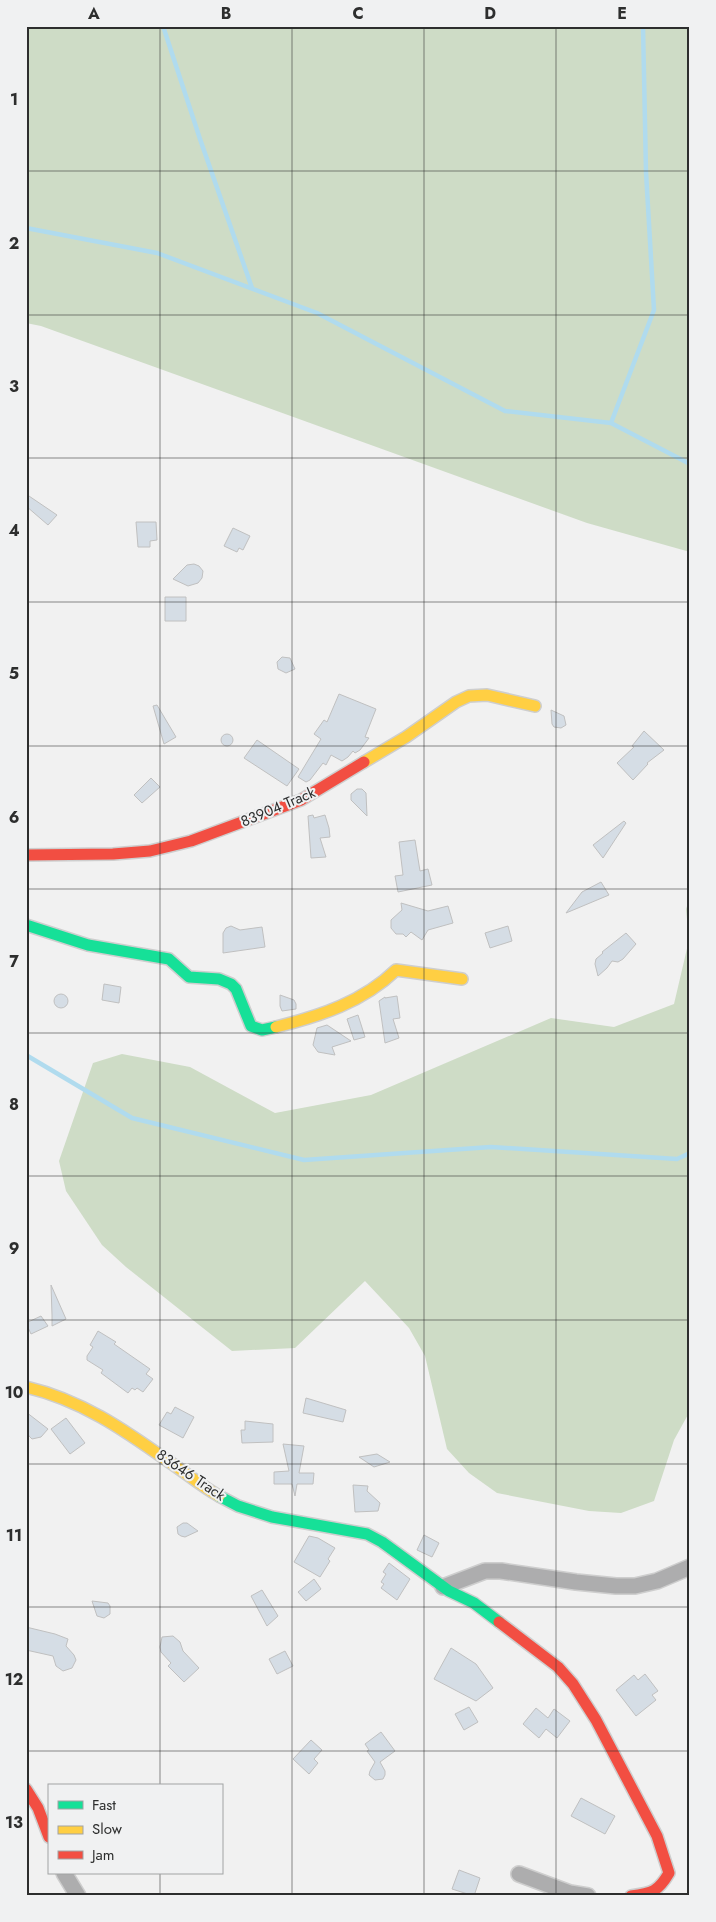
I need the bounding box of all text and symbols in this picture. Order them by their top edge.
text: A [87,2,100,25]
text: B [221,2,231,25]
text: C [352,2,364,25]
text: D [484,2,496,25]
text: E [617,2,627,25]
text: 1 [10,88,18,111]
text: 2 [9,232,19,255]
text: 3 [9,375,19,398]
text: 4 [8,519,20,542]
text: 5 [9,662,19,685]
street label: 83904 Track [237,781,319,833]
text: 6 [9,806,19,829]
text: 7 [9,950,19,973]
text: 8 [9,1093,19,1116]
text: 9 [9,1237,19,1260]
text: 10 [5,1381,23,1404]
street label: 83646 Track [152,1444,230,1506]
text: 11 [6,1524,22,1547]
text: 12 [5,1668,23,1691]
legend [48,1784,222,1874]
text: Fast [92,1794,116,1816]
text: 13 [5,1811,23,1834]
text: Slow [92,1818,123,1840]
text: Jam [90,1844,115,1866]

